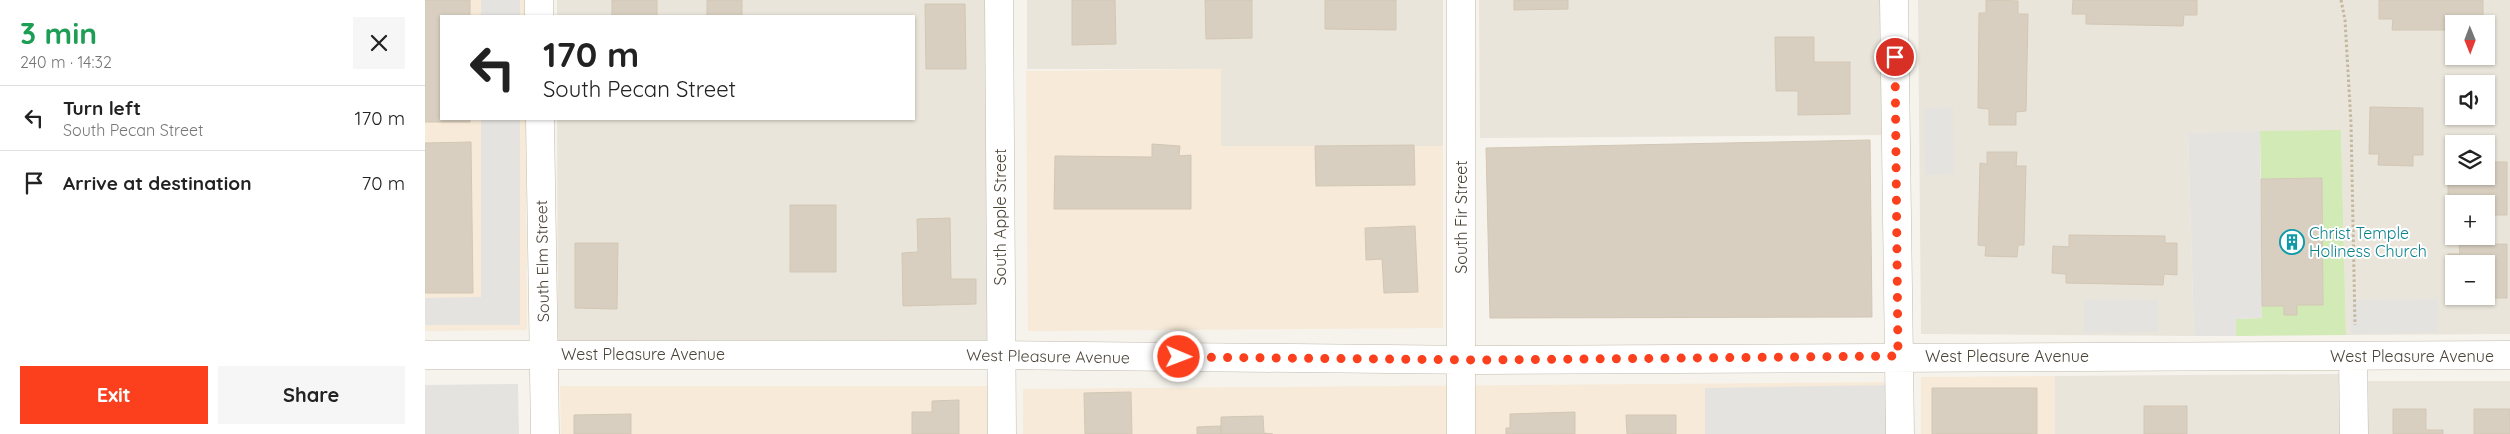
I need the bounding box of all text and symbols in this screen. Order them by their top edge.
text: 3 min [20,14,97,52]
north arrow [2445,15,2495,65]
map controls [2445,15,2495,305]
button: close [353,17,405,69]
text: 170 m [543,32,639,76]
icon: left [460,35,525,100]
pin [1874,36,1916,78]
icon: arrive [1881,43,1909,71]
text: 240 m · 14:32 [20,52,112,72]
text: South Pecan Street [543,75,736,103]
button: sound [2445,75,2495,125]
text: Turn left [63,96,141,120]
icon: left [20,104,48,132]
text: 170 m [354,106,405,130]
text: South Pecan Street [63,120,203,140]
button: layers [2445,135,2495,185]
street label: South Apple Street [990,148,1010,286]
street label: South Fir Street [1451,160,1471,274]
icon: arrive [20,169,48,197]
text: Arrive at destination [63,171,252,195]
text: 70 m [361,171,405,195]
button: + [2445,195,2495,245]
street label: South Elm Street [531,200,553,322]
place label: Christ Temple Holiness Church [2309,223,2427,261]
building icon: Christ Temple Holiness Church [2279,229,2305,255]
button: − [2445,255,2495,305]
position arrow [1152,330,1204,382]
street label: West Pleasure Avenue [561,344,725,364]
street label: West Pleasure Avenue [966,345,1130,367]
street label: West Pleasure Avenue [1925,346,2089,366]
street label: West Pleasure Avenue [2330,346,2494,366]
button: Exit [20,366,208,424]
button: Share [218,366,405,424]

